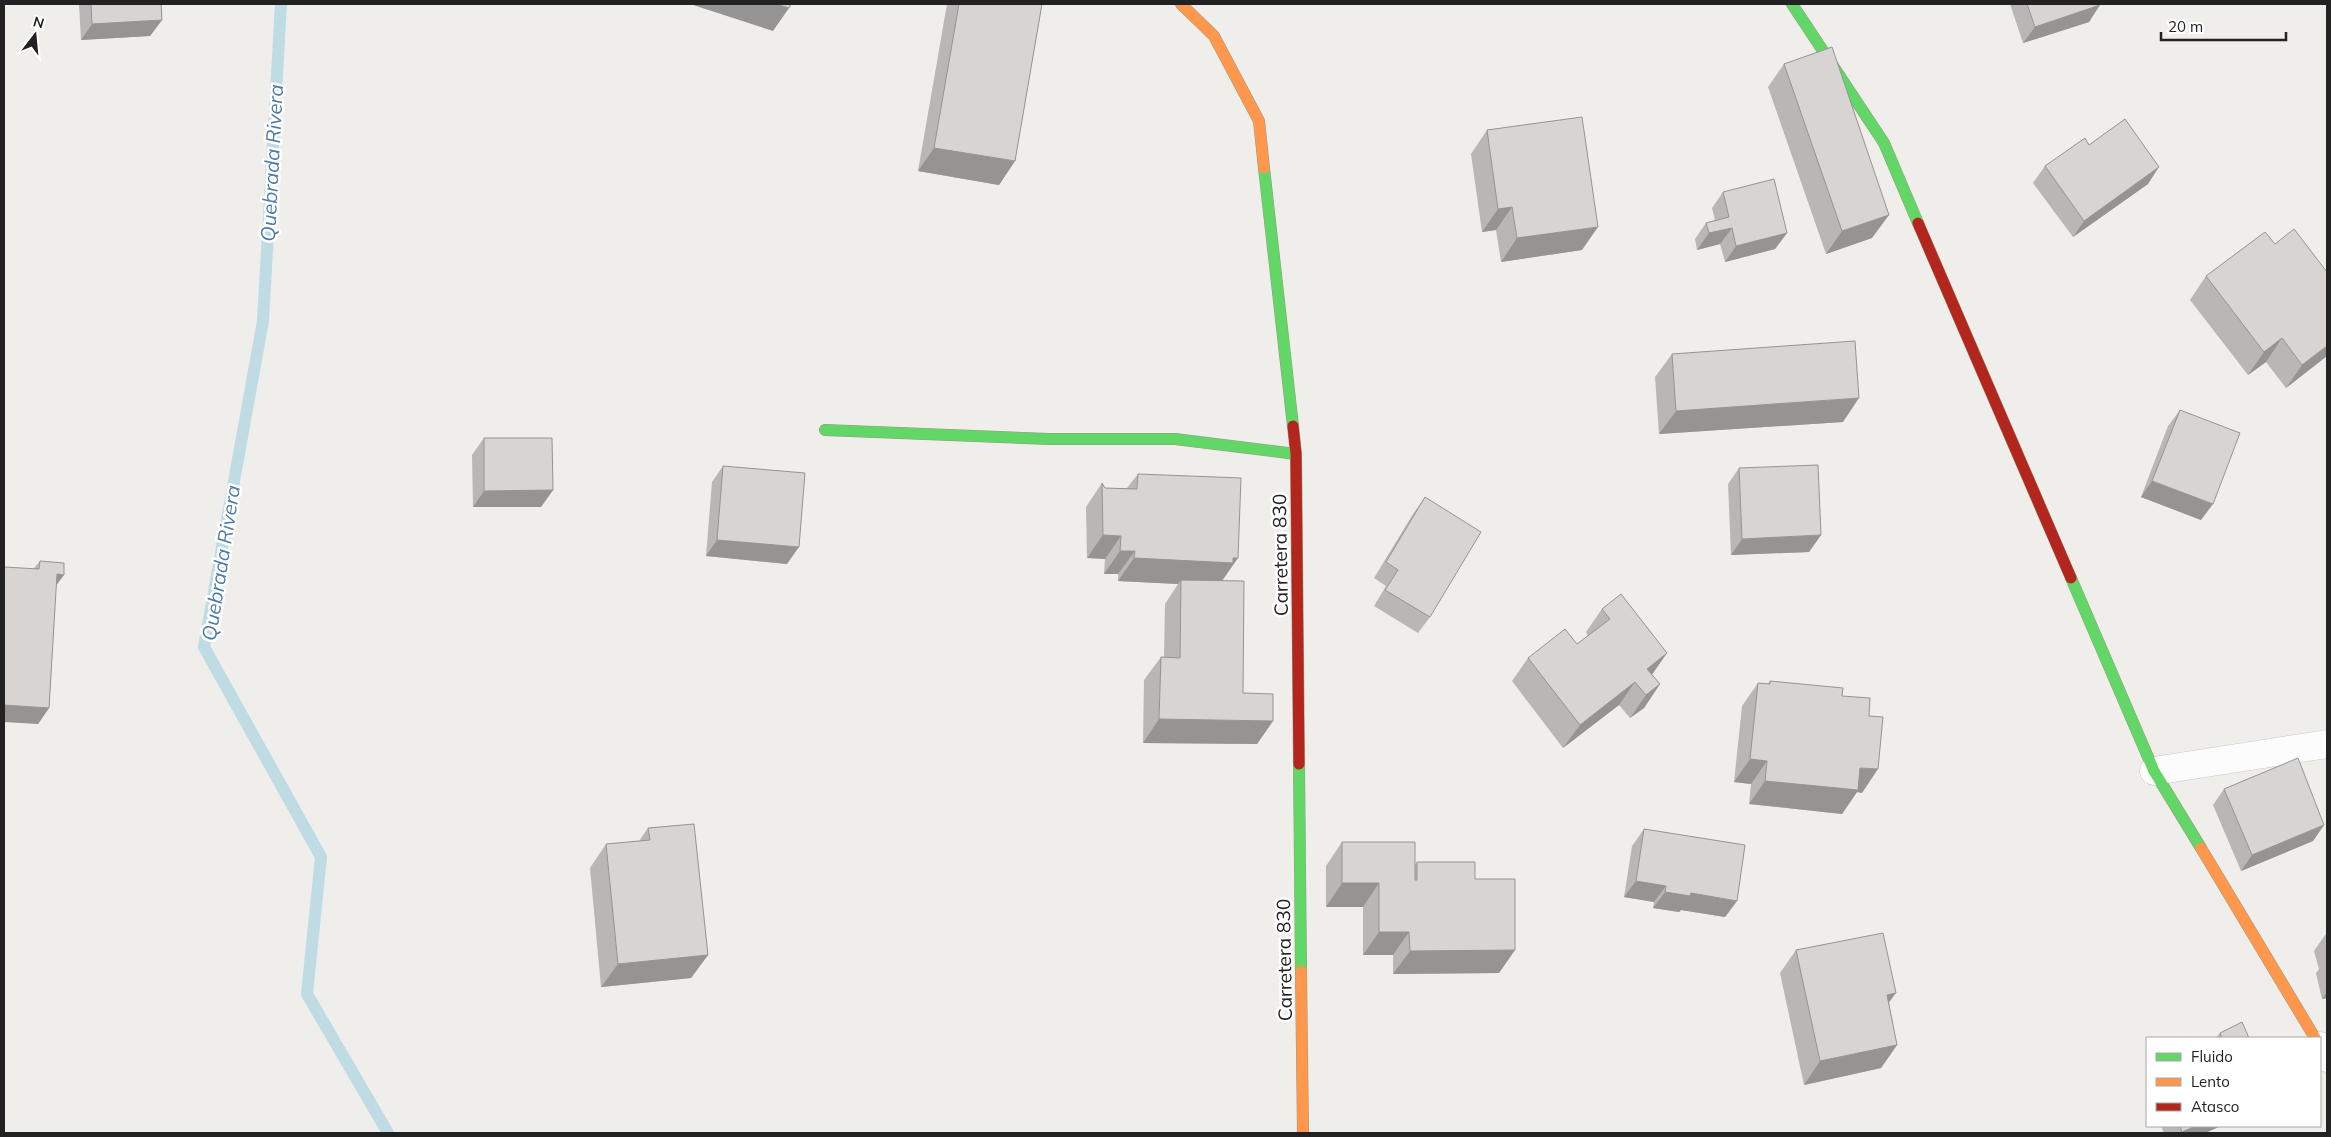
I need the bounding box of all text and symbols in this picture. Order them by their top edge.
north arrow [10,10,60,60]
scale bar [2161,10,2286,42]
text: N [31,12,46,33]
text: 20 m [2168,17,2203,36]
water label: Quebrada Rivera [255,84,288,242]
water label: Quebrada Rivera [196,483,245,643]
street label: Carretera 830 [1267,494,1293,616]
street label: Carretera 830 [1271,899,1297,1021]
legend [2146,1037,2321,1127]
text: Fluido [2191,1047,2233,1066]
text: Lento [2191,1072,2230,1091]
text: Atasco [2191,1097,2239,1116]

